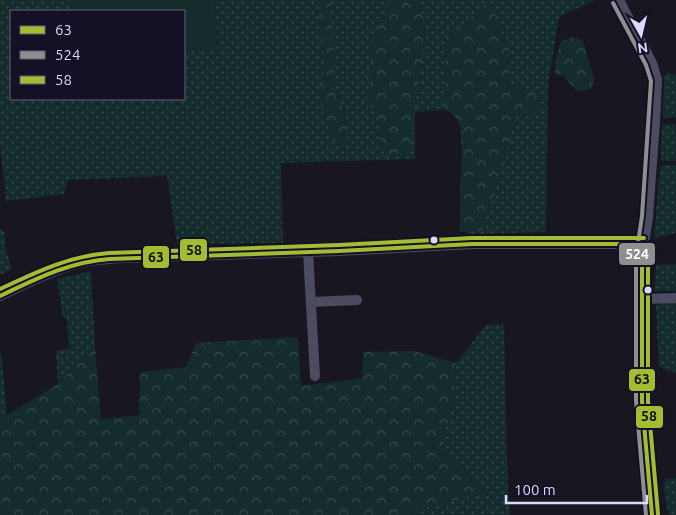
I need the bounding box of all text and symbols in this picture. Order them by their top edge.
legend [10,10,185,100]
north arrow [616,10,666,60]
text: 63 [55,21,72,38]
text: N [637,39,649,57]
text: 524 [55,46,80,63]
text: 58 [55,71,72,88]
unlabelled marker [429,235,439,245]
line badge: 58 [179,238,208,262]
text: 58 [186,242,202,258]
line badge: 524 [618,242,656,266]
line badge: 63 [142,245,170,269]
text: 524 [625,246,649,262]
text: 63 [148,249,164,265]
unlabelled marker [643,285,653,295]
line badge: 63 [628,368,656,392]
text: 63 [634,371,650,387]
line badge: 58 [635,405,664,429]
text: 58 [641,408,657,424]
scale bar [506,472,647,504]
text: 100 m [514,481,556,498]

